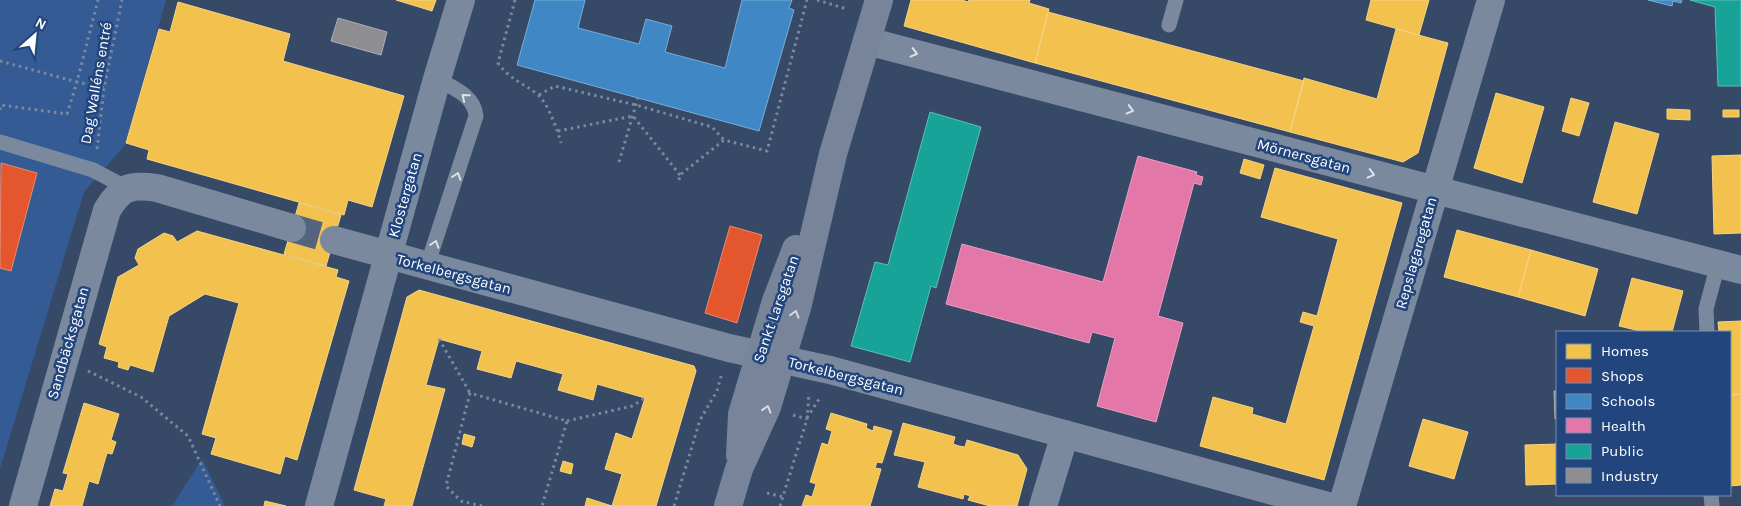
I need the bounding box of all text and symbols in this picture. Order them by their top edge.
north arrow [10,10,60,60]
text: N [32,14,49,34]
street label: Dag Walléns entré [76,21,116,145]
one-way arrow [910,47,919,58]
one-way arrow [461,93,470,102]
one-way arrow [1125,104,1134,115]
street label: Mörnersgatan [1255,135,1353,177]
street label: Klostergatan [384,150,426,240]
one-way arrow [1367,169,1375,179]
one-way arrow [451,172,461,180]
street label: Repslagaregatan [1391,195,1441,311]
one-way arrow [429,240,439,249]
street label: Torkelbergsgatan [395,250,513,298]
street label: Sankt Larsgatan [749,253,803,365]
street label: Sandbäcksgatan [43,285,93,401]
one-way arrow [789,310,800,318]
legend [1556,331,1731,496]
text: Homes [1601,342,1649,360]
street label: Torkelbergsgatan [787,353,905,399]
text: Shops [1601,367,1644,385]
text: Schools [1601,392,1655,410]
one-way arrow [761,405,771,414]
text: Health [1601,417,1646,435]
text: Public [1601,442,1644,460]
text: Industry [1601,467,1658,485]

